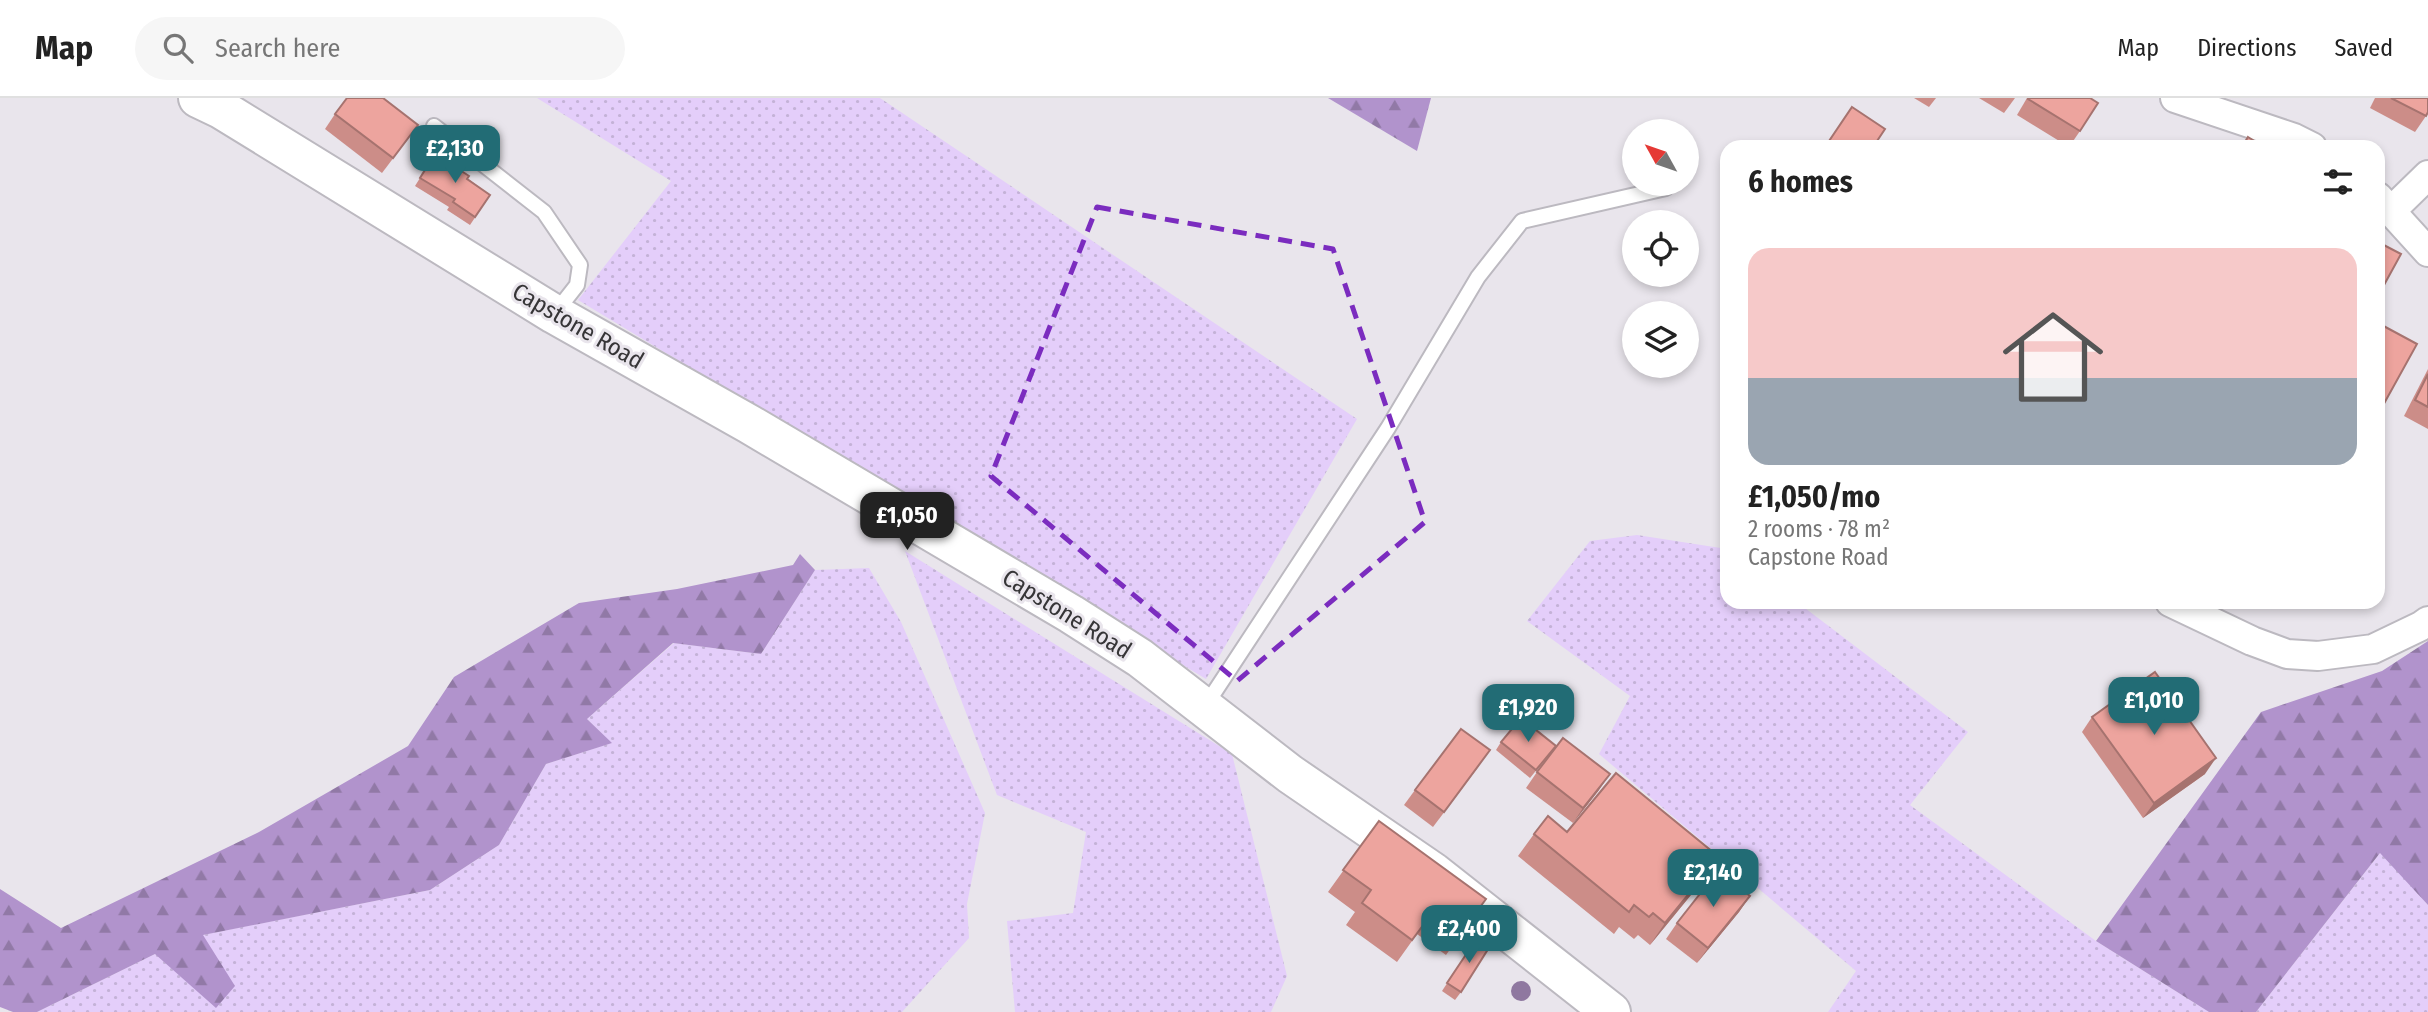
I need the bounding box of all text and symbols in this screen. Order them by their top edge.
search box [135,17,625,80]
text: Map [35,28,93,68]
icon: search [159,29,197,67]
text: Search here [215,33,340,64]
text: Map [2118,34,2159,62]
text: Directions [2197,34,2296,62]
text: Saved [2334,34,2393,62]
north arrow [1622,119,1699,196]
map controls [1622,119,1699,378]
pin: £2,130 [398,126,512,185]
text: £2,130 [426,134,484,162]
icon: filters [2319,163,2357,201]
text: 6 homes [1748,164,1853,200]
button: locate [1622,210,1699,287]
street label: Capstone Road [507,277,649,375]
icon: home [1990,294,2116,420]
button: layers [1622,301,1699,378]
text: £1,050/mo [1748,479,1880,515]
pin: £1,050 [850,492,964,552]
text: £1,050 [876,501,938,529]
text: 2 rooms · 78 m² [1748,515,1890,543]
text: Capstone Road [1748,543,1889,571]
street label: Capstone Road [997,563,1137,665]
pin: £1,010 [2097,678,2211,737]
pin: £1,920 [1471,684,1585,744]
text: £1,010 [2124,686,2184,714]
text: £1,920 [1498,693,1558,721]
pin: £2,140 [1656,850,1770,909]
text: £2,140 [1684,858,1742,886]
pin: £2,400 [1412,906,1526,965]
text: £2,400 [1437,914,1501,942]

